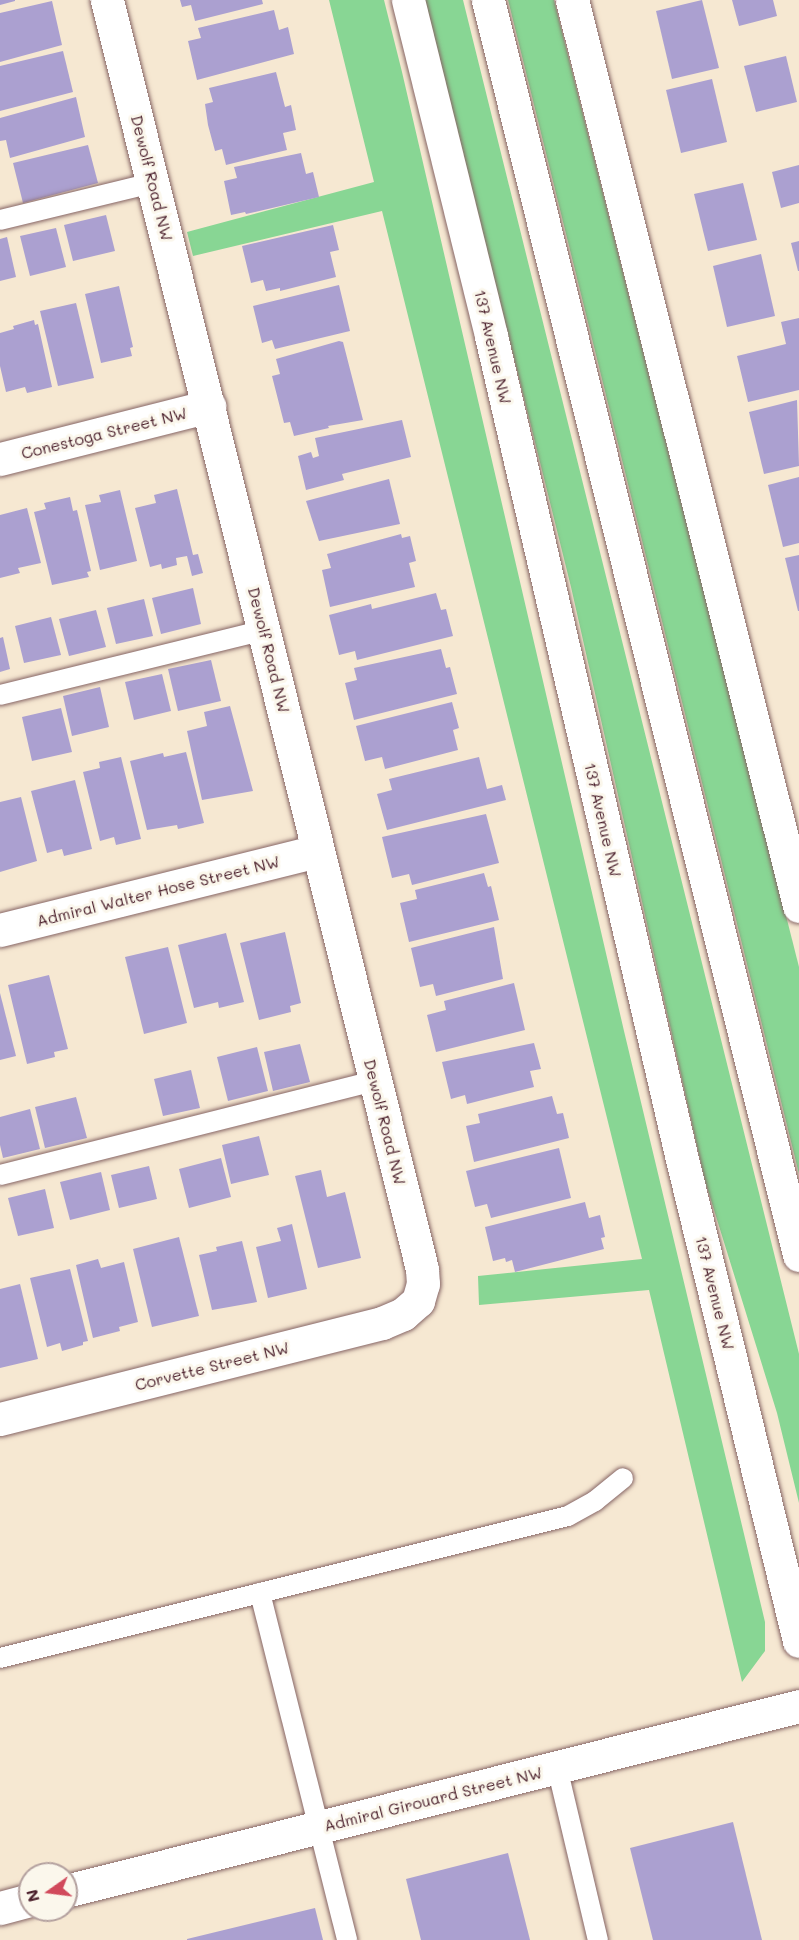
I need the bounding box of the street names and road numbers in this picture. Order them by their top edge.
street label: Dewolf Road NW [127,113,177,243]
street label: 137 Avenue NW [470,288,516,406]
street label: Conestoga Street NW [19,403,189,463]
street label: Dewolf Road NW [244,585,294,715]
street label: 137 Avenue NW [580,761,626,879]
street label: Admiral Walter Hose Street NW [35,851,281,931]
street label: Dewolf Road NW [360,1057,410,1187]
street label: 137 Avenue NW [692,1234,738,1352]
street label: Corvette Street NW [133,1338,291,1394]
street label: Admiral Girouard Street NW [322,1763,544,1835]

